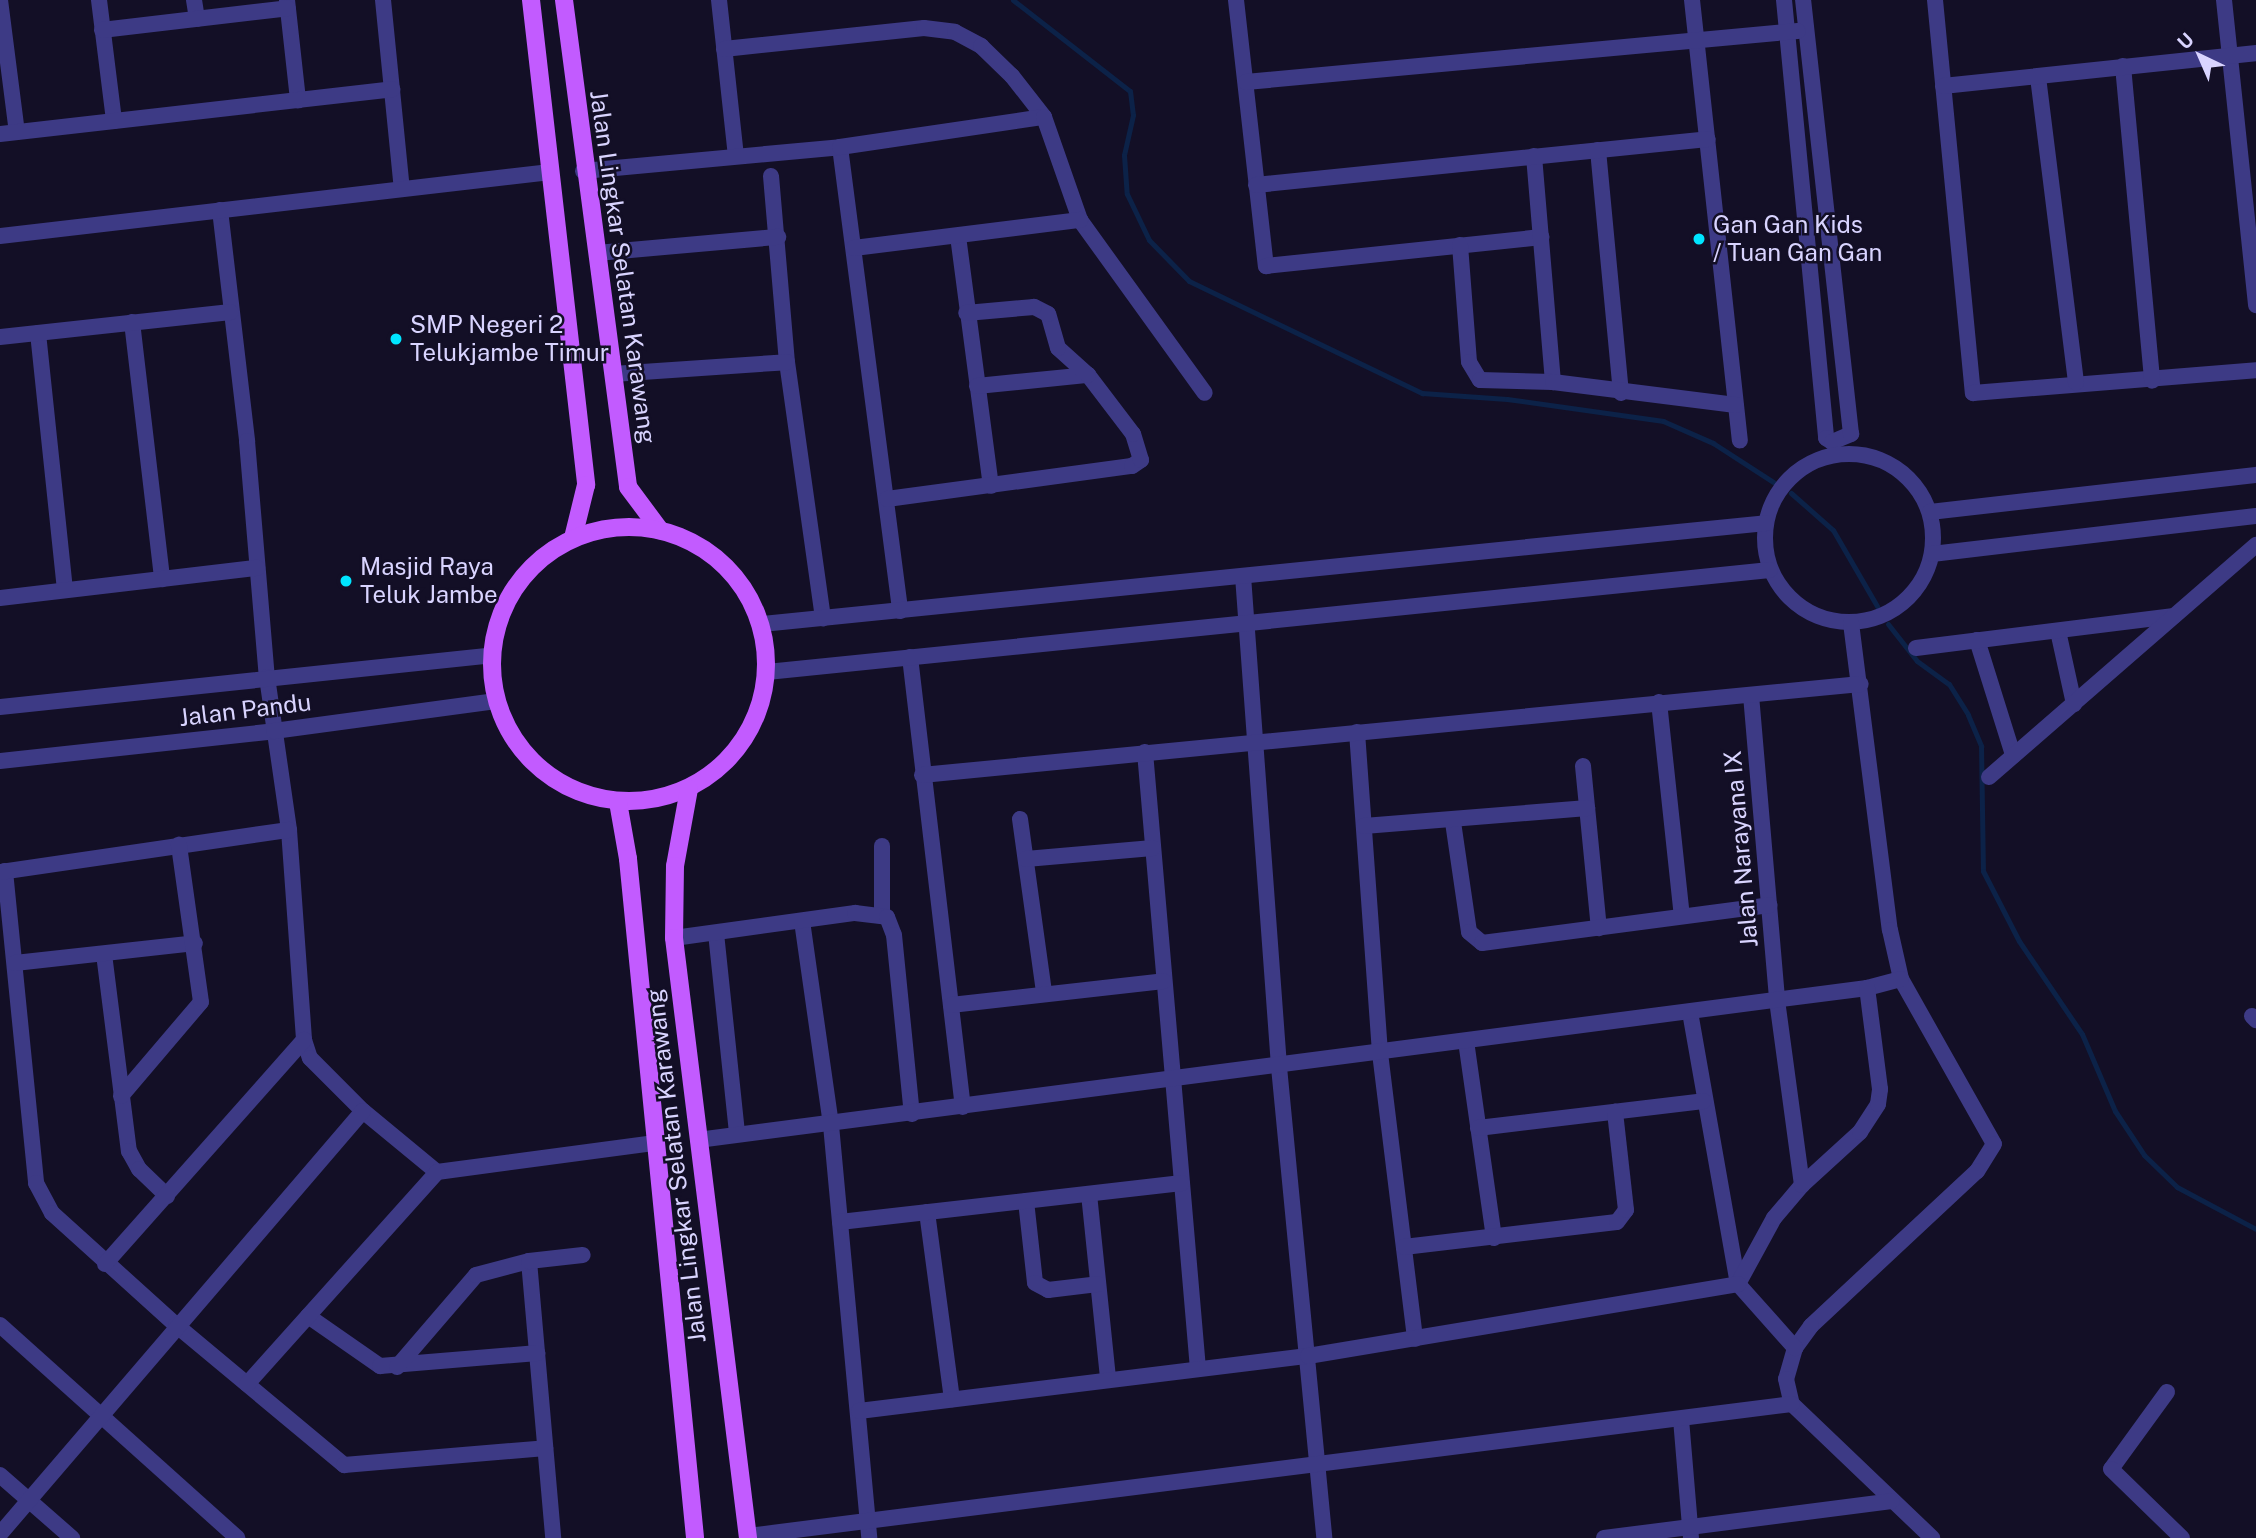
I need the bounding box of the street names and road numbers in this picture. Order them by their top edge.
street label: Jalan Lingkar Selatan Karawang [584,88,662,446]
street label: Jalan Pandu [177,688,313,732]
street label: Jalan Narayana IX [1718,749,1764,949]
street label: Jalan Lingkar Selatan Karawang [640,987,712,1345]

